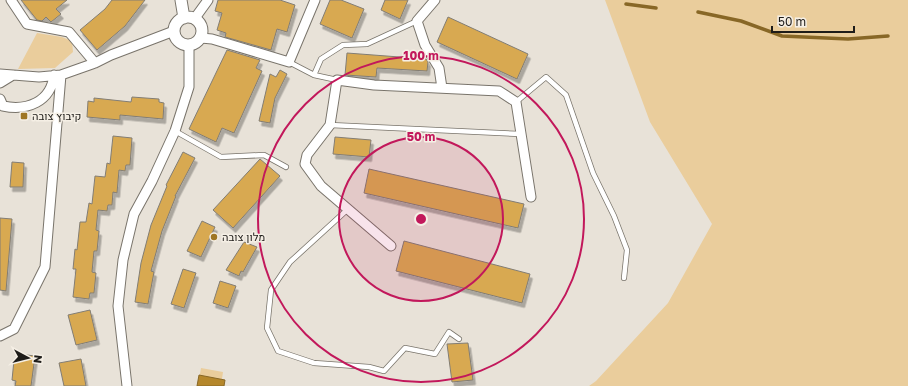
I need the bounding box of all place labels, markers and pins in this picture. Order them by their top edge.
place label: קיבוץ צובה [32,109,81,122]
marker: קיבוץ צובה [19,111,29,121]
centre of rings [414,212,428,226]
place label: מלון צובה [222,230,265,243]
marker: מלון צובה [209,232,219,242]

